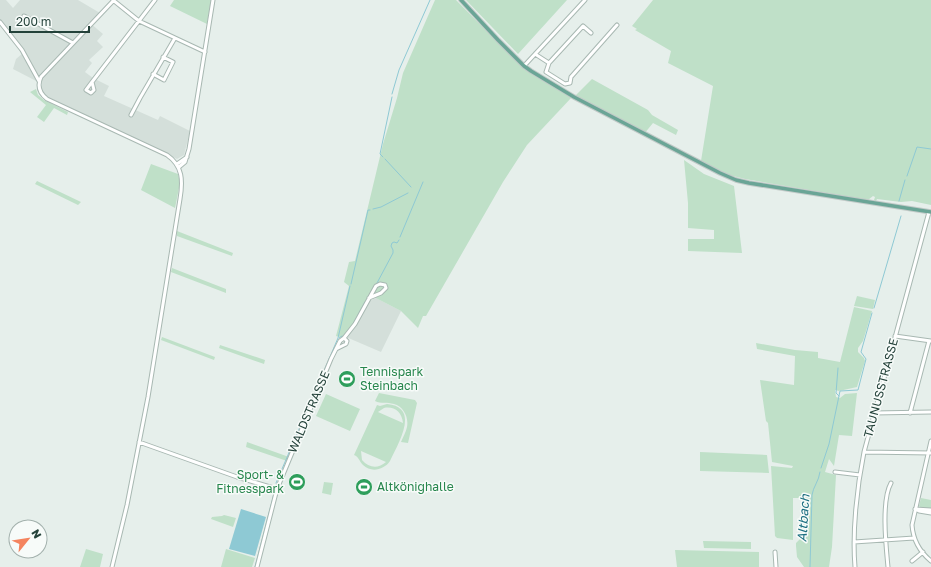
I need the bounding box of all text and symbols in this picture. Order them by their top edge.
scale bar [10,8,89,34]
text: 200 m [16,14,51,29]
street label: TAUNUSSTRASSE [860,337,901,439]
place label: Tennispark Steinbach [360,364,423,393]
street label: WALDSTRASSE [284,368,333,455]
sports icon: Tennispark Steinbach [337,369,357,389]
place label: Sport- & Fitnesspark [216,467,284,496]
sports icon: Sport- & Fitnesspark [287,472,307,492]
sports icon: Altkönighalle [354,477,374,497]
place label: Altkönighalle [377,479,454,494]
water label: Altbach [793,493,813,542]
north arrow [8,519,48,559]
text: N [29,527,45,541]

